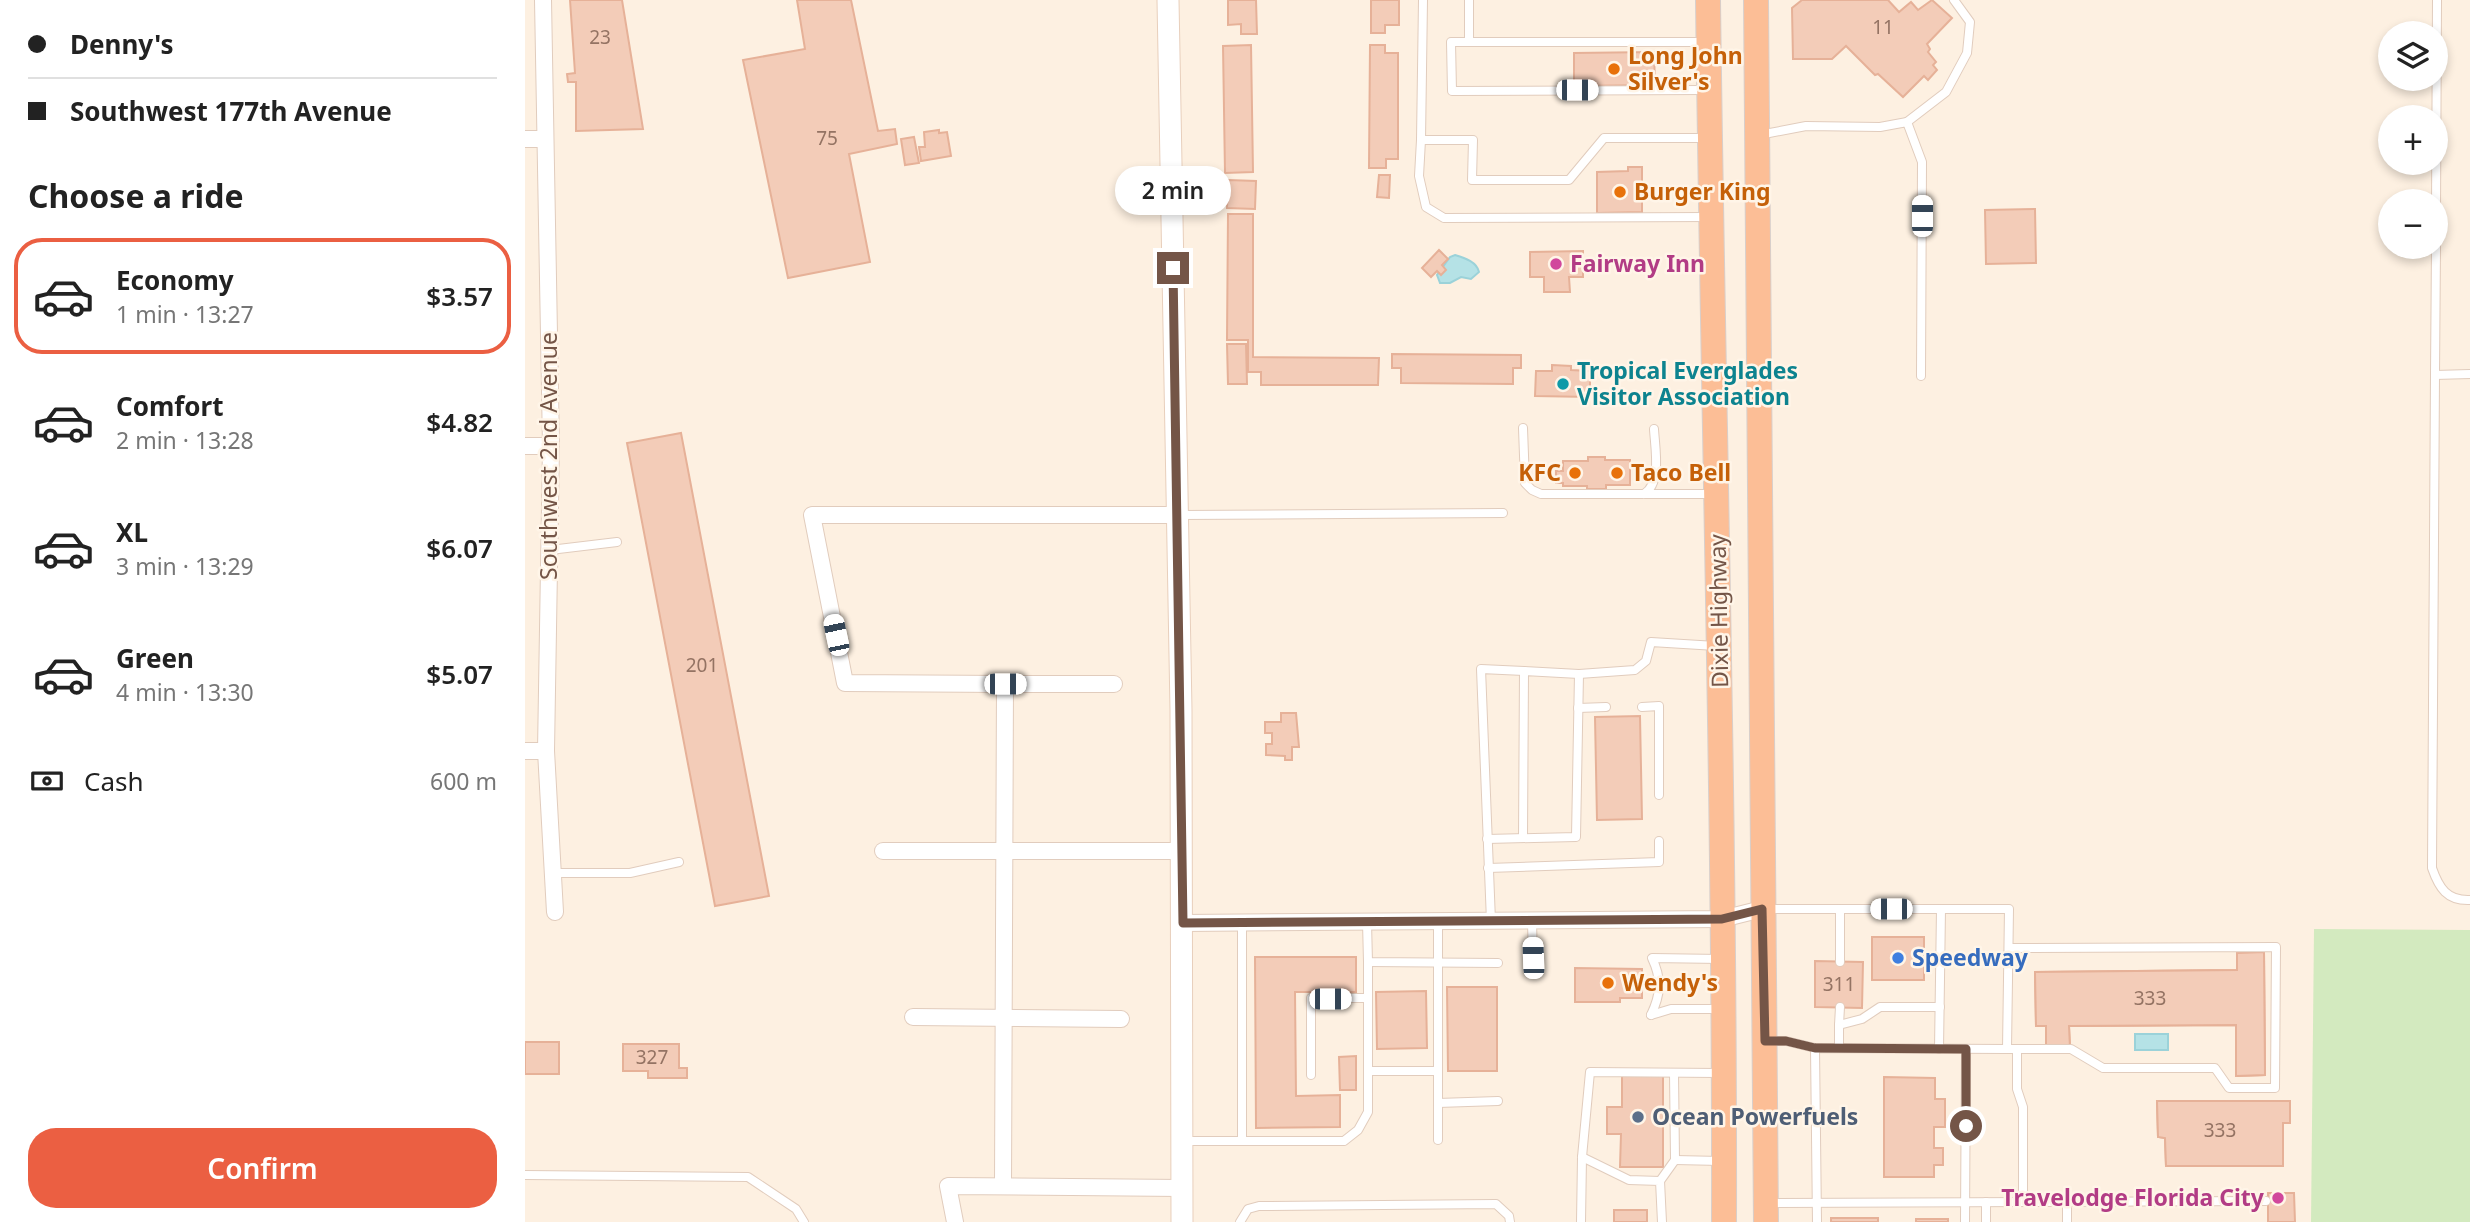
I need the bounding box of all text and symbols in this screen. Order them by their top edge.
house number: 11 [1872,14,1894,40]
map controls [2378,21,2448,259]
button: layers [2378,21,2448,91]
house number: 23 [589,24,611,50]
text: Denny's [70,26,173,62]
place label: Long John Silver's [1628,39,1743,97]
marker: Long John Silver's [1606,61,1622,77]
car [1557,80,1599,101]
text: Southwest 177th Avenue [70,93,392,129]
button: + [2378,105,2448,175]
house number: 75 [816,125,838,151]
callout: 2 min [1115,166,1231,216]
text: Choose a ride [28,174,244,217]
text: 2 min [1142,174,1204,206]
place label: Burger King [1634,175,1770,207]
marker: Burger King [1612,184,1628,200]
button: − [2378,189,2448,259]
car [1912,195,1933,237]
place label: Fairway Inn [1570,247,1705,279]
route end [1157,252,1189,284]
marker: Fairway Inn [1548,256,1564,272]
text: Economy [116,262,234,298]
icon: car [32,265,95,328]
text: $3.57 [426,278,493,314]
text: 1 min · 13:27 [116,298,254,330]
street label: Southwest 2nd Avenue [532,332,564,580]
place label: Tropical Everglades Visitor Association [1577,354,1798,412]
marker: Tropical Everglades Visitor Association [1555,376,1571,392]
text: Comfort [116,388,224,424]
icon: car [32,391,95,454]
text: $4.82 [426,404,493,440]
text: 2 min · 13:28 [116,424,254,456]
place label: KFC [1518,456,1561,488]
place label: Taco Bell [1631,456,1731,488]
marker: KFC [1567,465,1583,481]
marker: Taco Bell [1609,465,1625,481]
text: XL [116,514,148,550]
icon: car [32,517,95,580]
text: $6.07 [426,530,493,566]
street label: Dixie Highway [1701,534,1735,688]
text: 3 min · 13:29 [116,550,254,582]
car [822,612,851,658]
text: Green [116,640,194,676]
icon: car [32,643,95,706]
house number: 201 [686,652,718,678]
text: $5.07 [426,656,493,692]
car [985,674,1027,695]
text: 4 min · 13:30 [116,676,254,708]
icon: cash [28,762,66,800]
text: Cash [84,763,144,799]
text: 600 m [430,765,497,797]
car [1871,899,1913,920]
car [1522,937,1545,979]
place label: Speedway [1912,941,2029,973]
marker: Speedway [1890,950,1906,966]
place label: Wendy's [1622,966,1718,998]
house number: 311 [1823,971,1855,997]
marker: Wendy's [1600,975,1616,991]
house number: 333 [2134,985,2166,1011]
car [1310,989,1352,1010]
house number: 327 [636,1044,668,1070]
place label: Ocean Powerfuels [1652,1100,1858,1132]
marker: Ocean Powerfuels [1630,1109,1646,1125]
route start [1950,1110,1982,1142]
house number: 333 [2204,1117,2236,1143]
button: Confirm [28,1128,497,1208]
place label: Travelodge Florida City [2001,1181,2265,1213]
marker: Travelodge Florida City [2270,1190,2286,1206]

